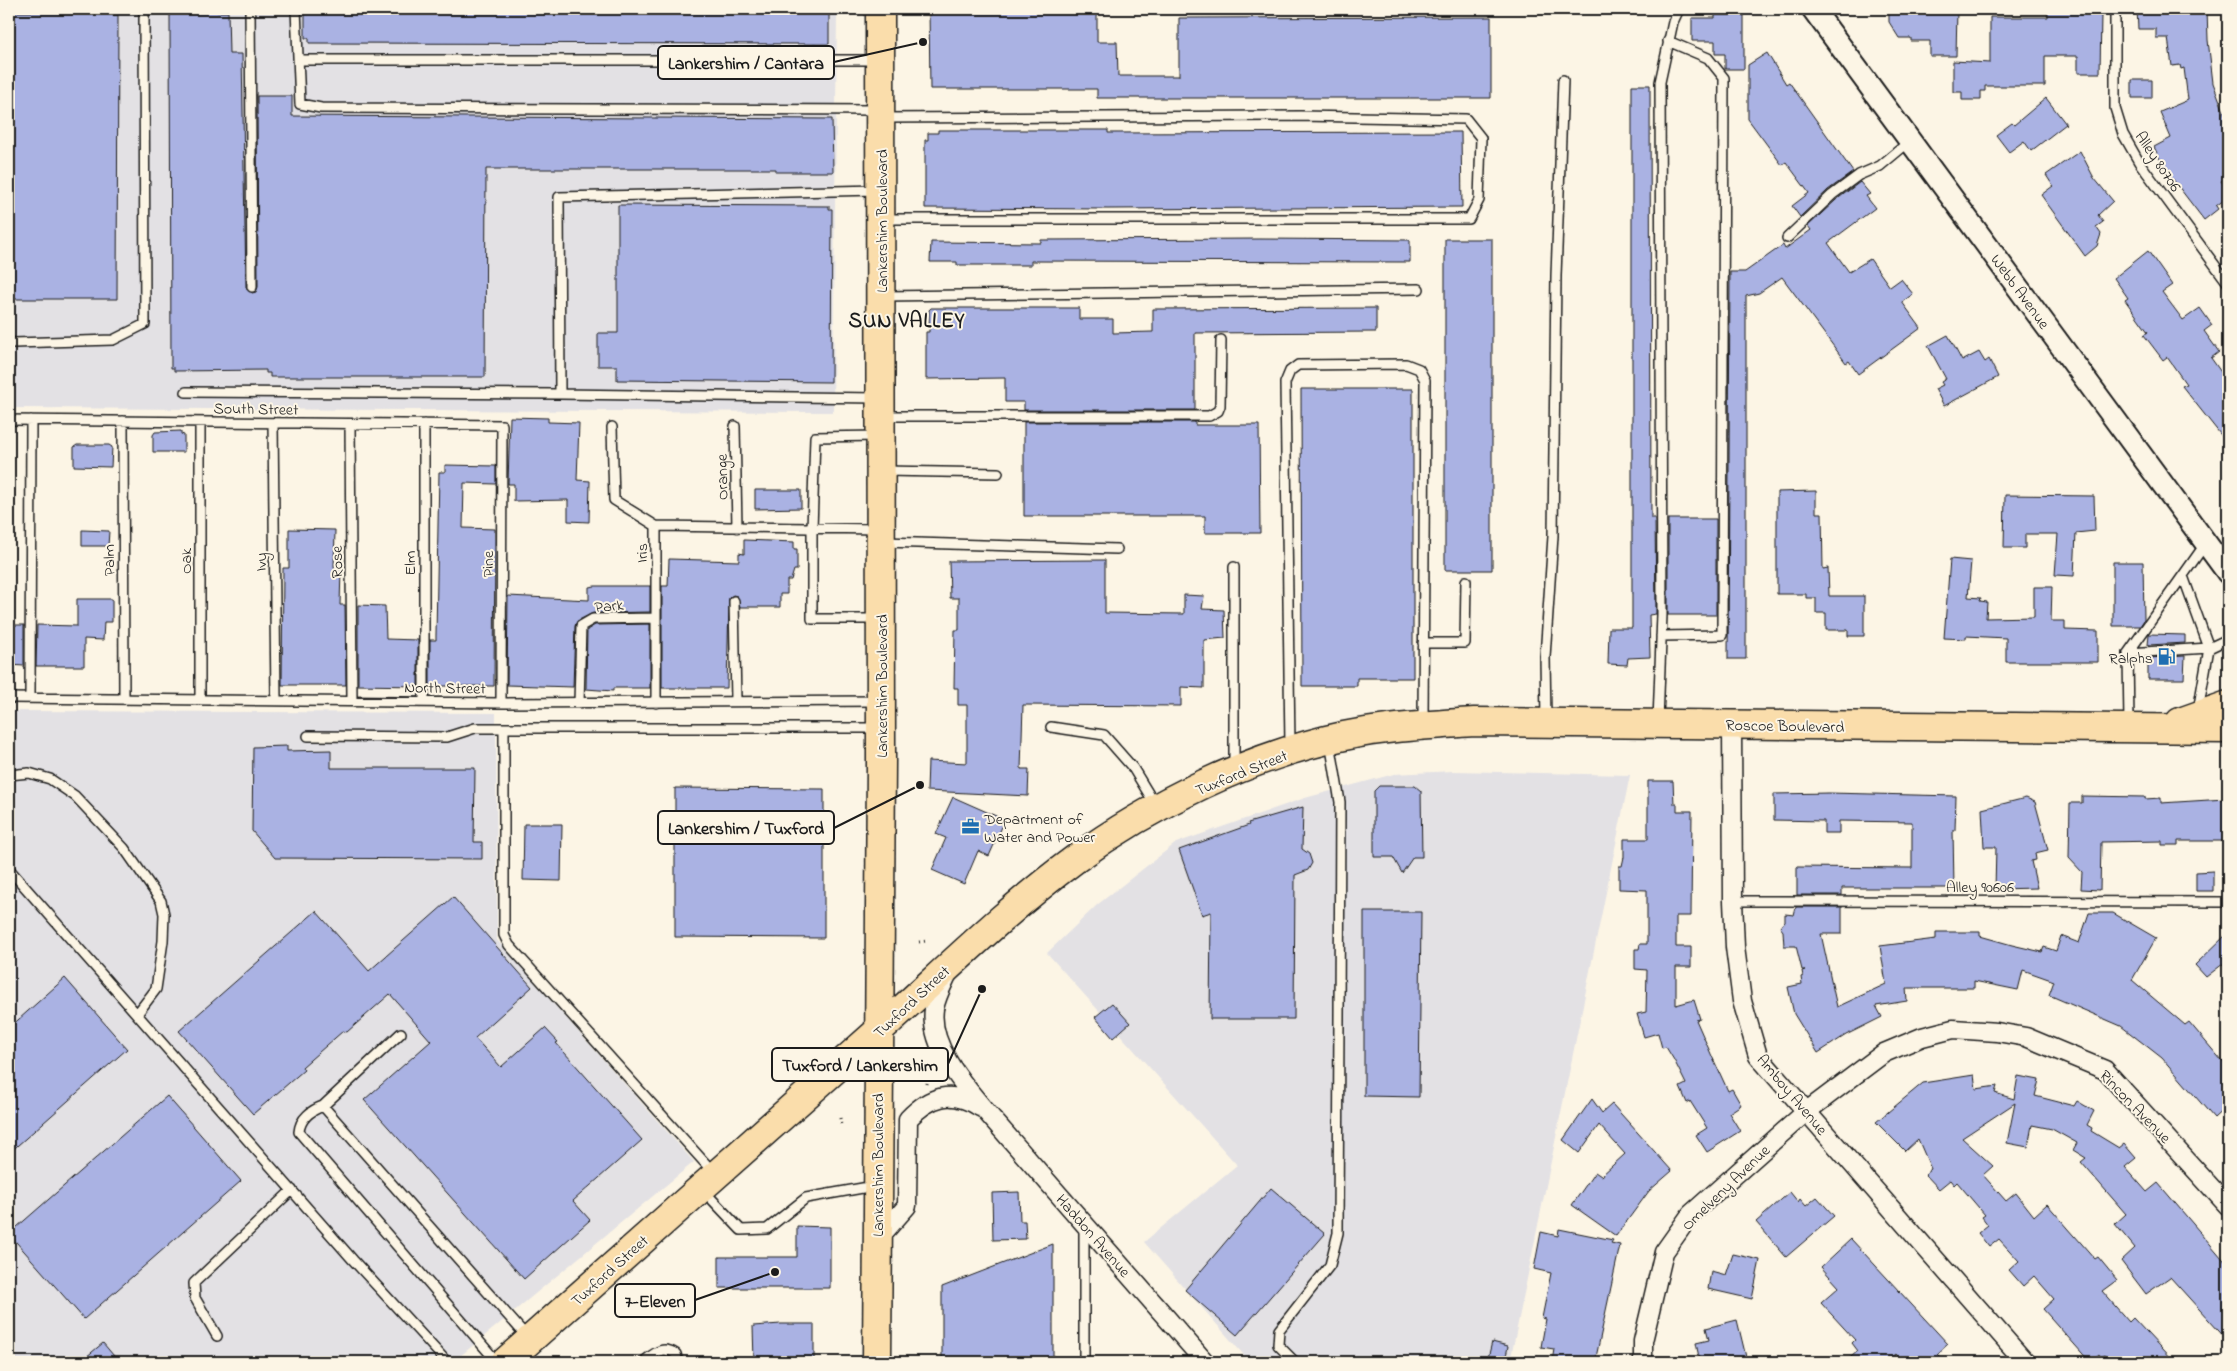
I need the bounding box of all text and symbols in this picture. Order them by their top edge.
callout: Lankershim / Cantara [658,46,834,79]
text: Lankershim / Cantara [668,52,824,78]
street label: Alley 80706 [2128,127,2187,197]
street label: Lankershim Boulevard [871,149,895,293]
street label: Webb Avenue [1984,250,2055,335]
district label: SUN VALLEY [849,307,965,337]
street label: South Street [213,397,299,423]
street label: Orange [711,453,735,500]
street label: Iris [631,543,655,563]
street label: Palm [98,544,122,576]
street label: Rose [326,545,350,578]
street label: Oak [175,547,199,574]
street label: Pine [477,550,501,577]
street label: Elm [399,551,423,575]
street label: Ivy [250,552,274,571]
street label: Park [594,594,626,620]
street label: Lankershim Boulevard [871,614,895,758]
place label: Ralphs [2109,647,2153,671]
fuel station icon: Ralphs [2157,647,2177,667]
street label: North Street [404,676,486,702]
street label: Roscoe Boulevard [1725,714,1845,740]
street label: Tuxford Street [1192,744,1292,803]
place label: Department of Water and Power [983,808,1095,850]
callout: Lankershim / Tuxford [658,811,834,844]
text: Lankershim / Tuxford [668,817,825,843]
office icon: Department of Water and Power [960,817,980,837]
street label: Alley 90606 [1946,876,2014,900]
street label: Tuxford Street [869,960,957,1045]
callout: Tuxford / Lankershim [772,1048,948,1081]
street label: Amboy Avenue [1750,1049,1833,1142]
text: Tuxford / Lankershim [782,1054,938,1080]
street label: Rincon Avenue [2093,1065,2177,1150]
street label: Lankershim Boulevard [867,1093,891,1237]
street label: Omelveny Avenue [1677,1139,1777,1237]
street label: Haddon Avenue [1049,1189,1136,1284]
street label: Tuxford Street [566,1230,655,1313]
callout: 7-Eleven [615,1284,695,1317]
text: 7-Eleven [625,1290,685,1316]

